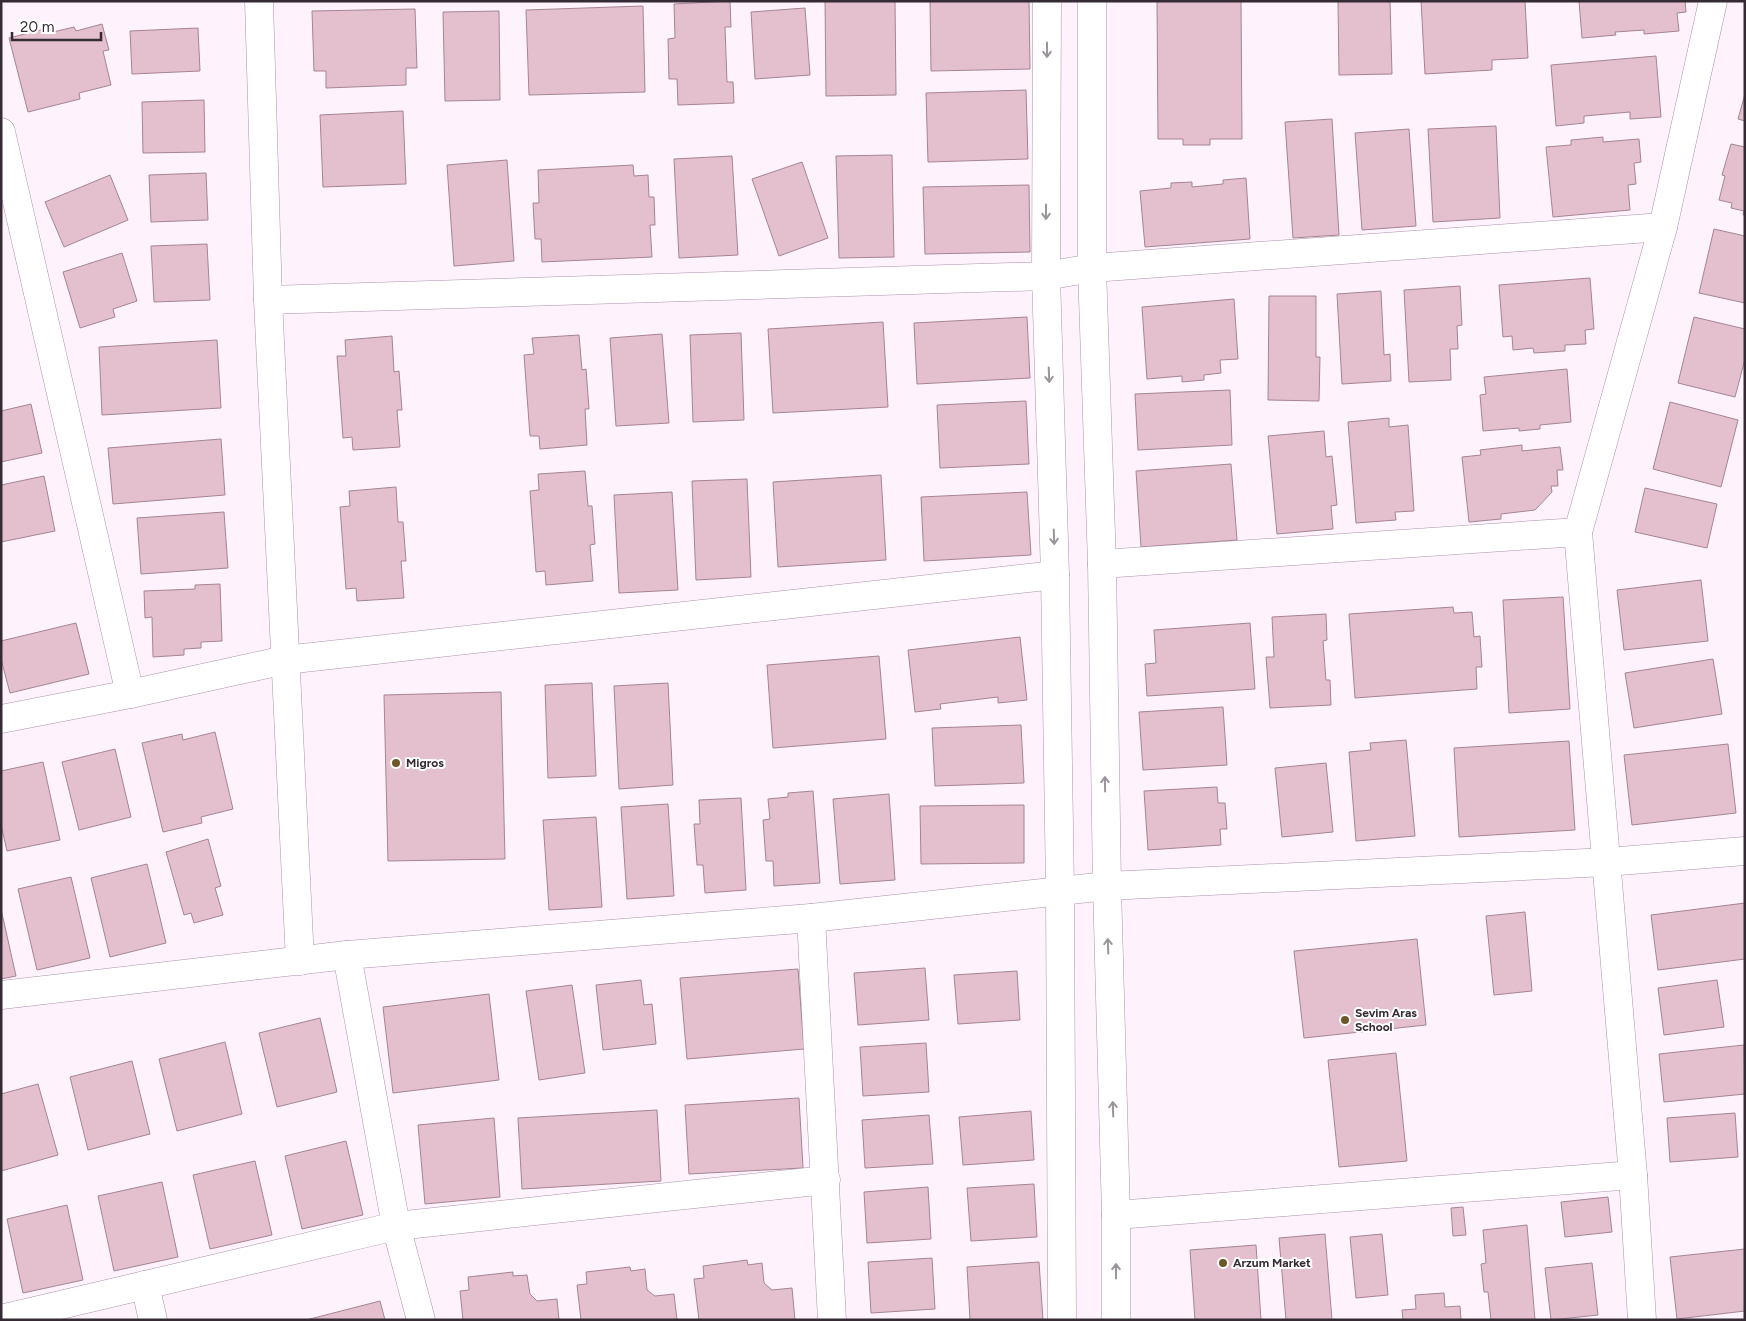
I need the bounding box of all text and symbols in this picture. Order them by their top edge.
scale bar [12,10,101,42]
text: 20 m [20,18,54,36]
one-way arrow [1042,42,1051,58]
one-way arrow [1041,204,1051,220]
one-way arrow [1044,366,1054,383]
one-way arrow [1049,529,1059,545]
place label: Migros [406,756,444,770]
marker: Migros [390,757,402,769]
one-way arrow [1100,776,1110,792]
one-way arrow [1104,938,1113,954]
place label: Sevim Aras School [1355,1006,1417,1034]
marker: Sevim Aras School [1339,1014,1351,1026]
one-way arrow [1108,1101,1118,1117]
place label: Arzum Market [1233,1256,1311,1270]
marker: Arzum Market [1217,1257,1229,1269]
one-way arrow [1111,1263,1121,1280]

